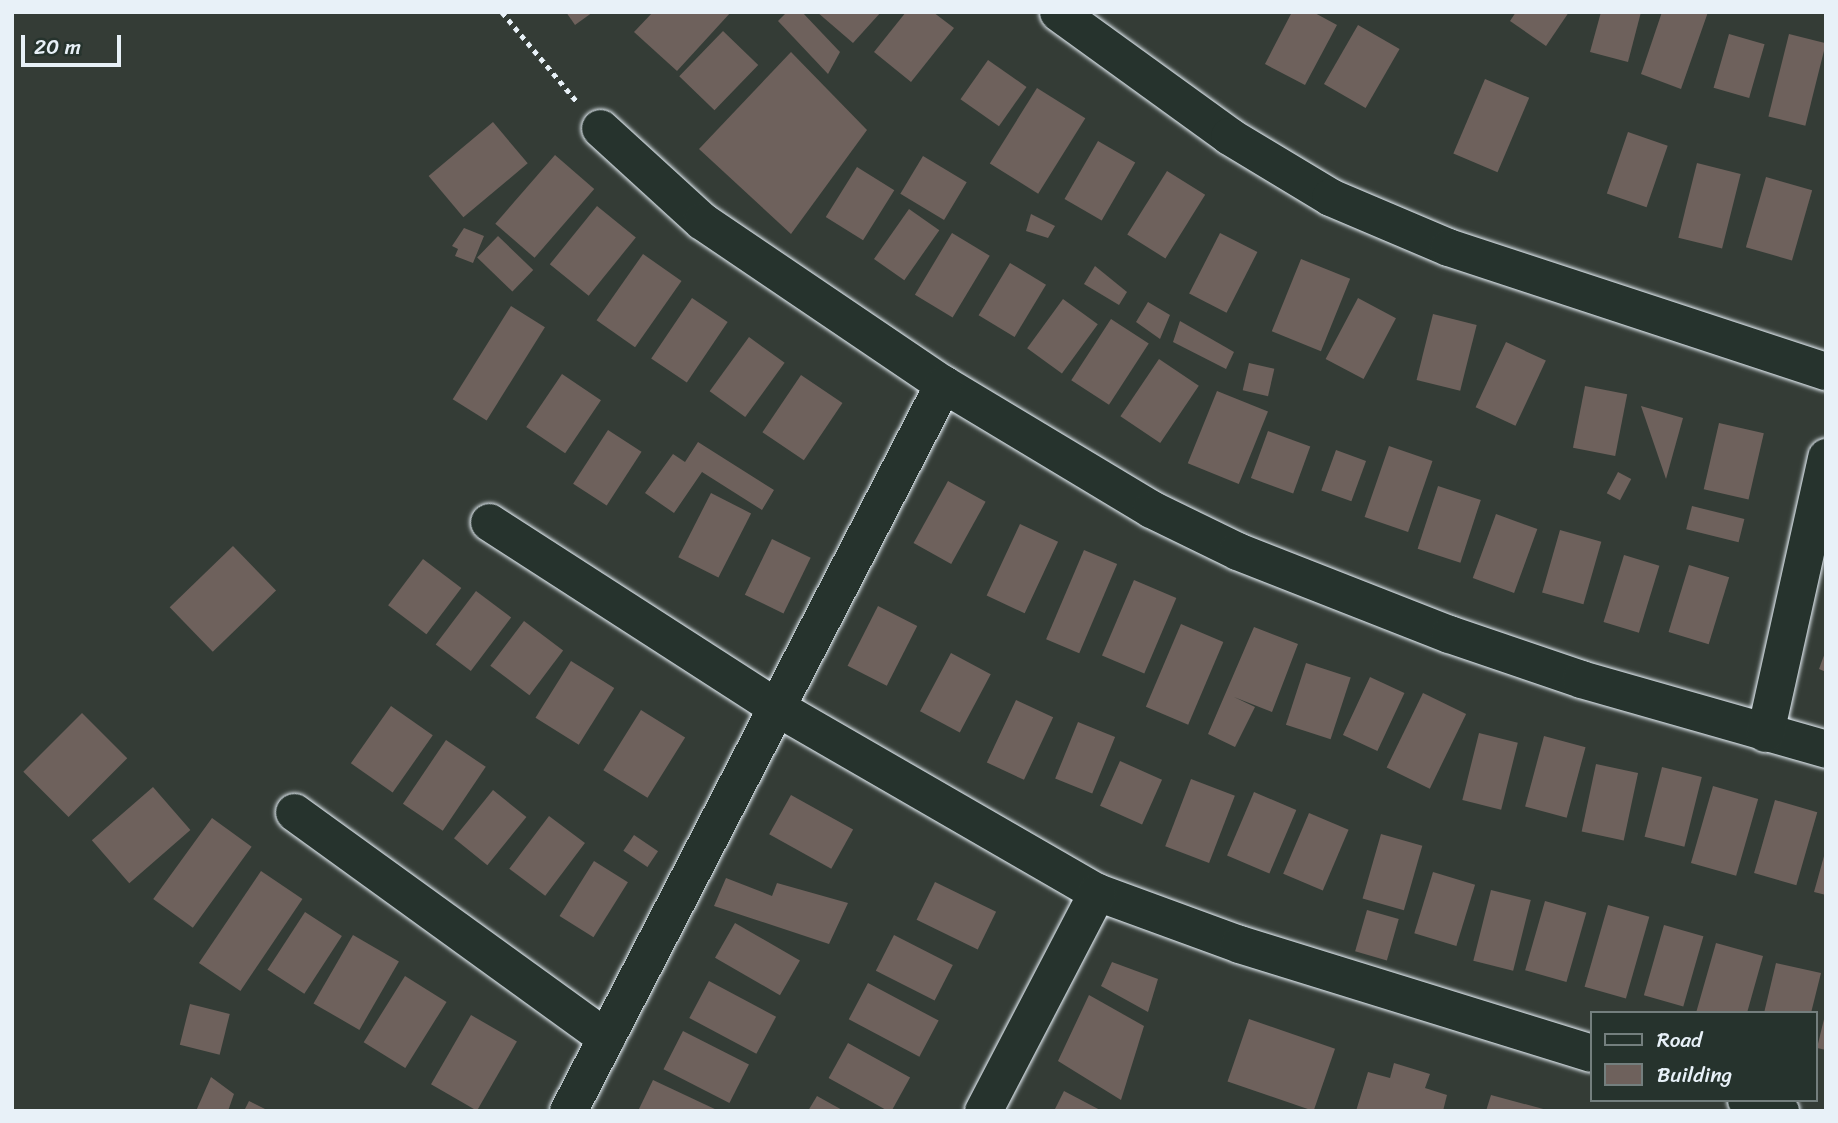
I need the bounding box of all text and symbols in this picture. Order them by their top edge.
scale bar [24,21,124,65]
text: 20 m [34,28,81,66]
legend [1590,1011,1817,1102]
text: Road [1657,1021,1702,1059]
text: Building [1657,1056,1732,1094]

